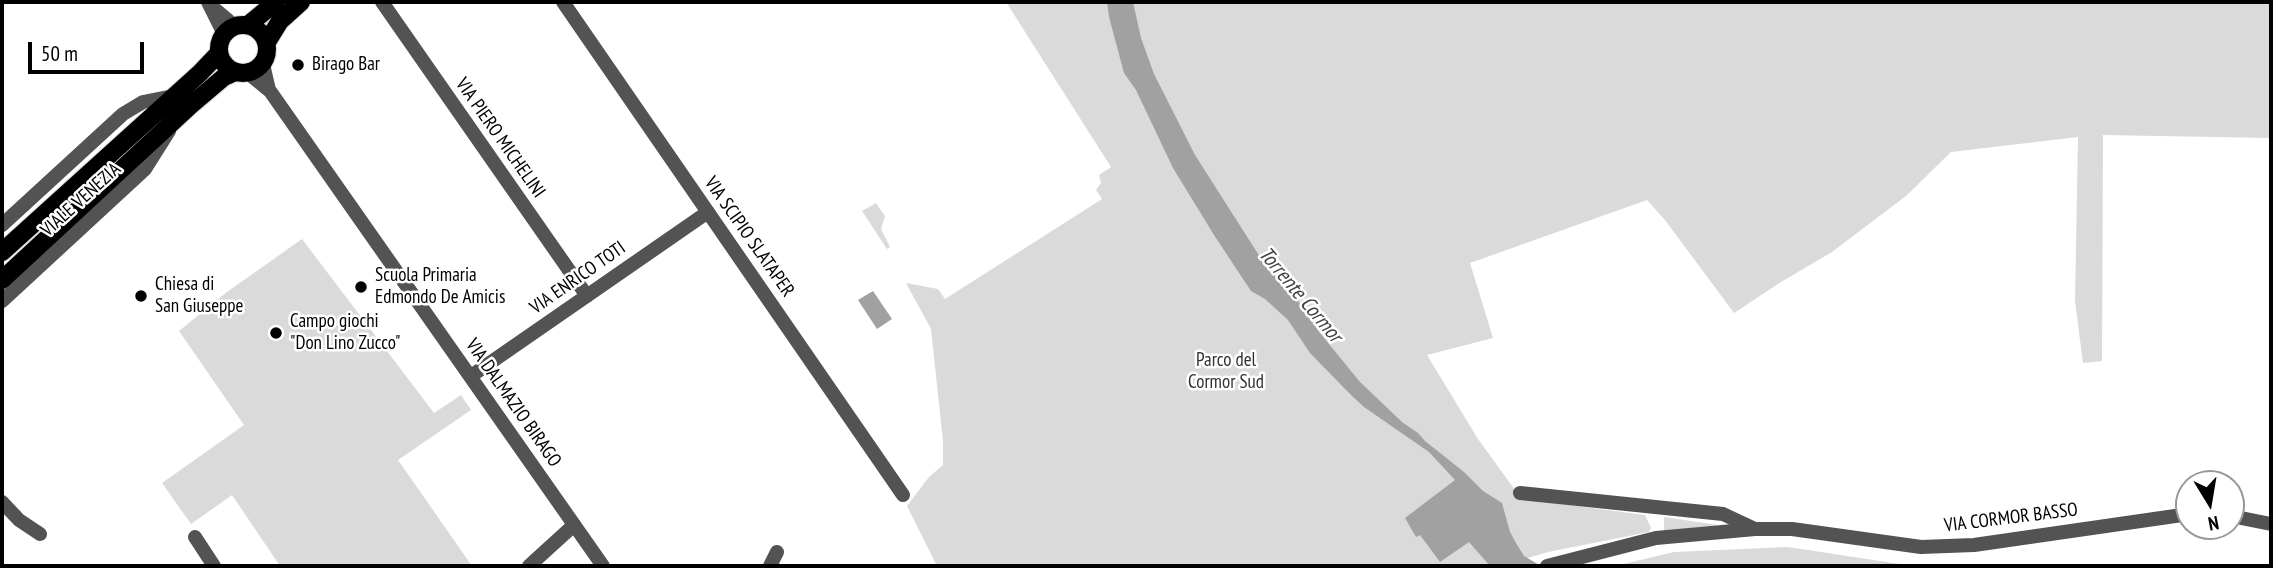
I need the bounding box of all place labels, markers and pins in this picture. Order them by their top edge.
place label: Birago Bar [312,54,380,76]
marker: Birago Bar [290,57,306,73]
place label: Scuola Primaria Edmondo De Amicis [375,265,505,309]
place label: Chiesa di San Giuseppe [155,274,243,318]
marker: Scuola Primaria Edmondo De Amicis [353,279,369,295]
marker: Chiesa di San Giuseppe [133,288,149,304]
place label: Campo giochi "Don Lino Zucco" [290,311,401,355]
marker: Campo giochi "Don Lino Zucco" [268,325,284,341]

